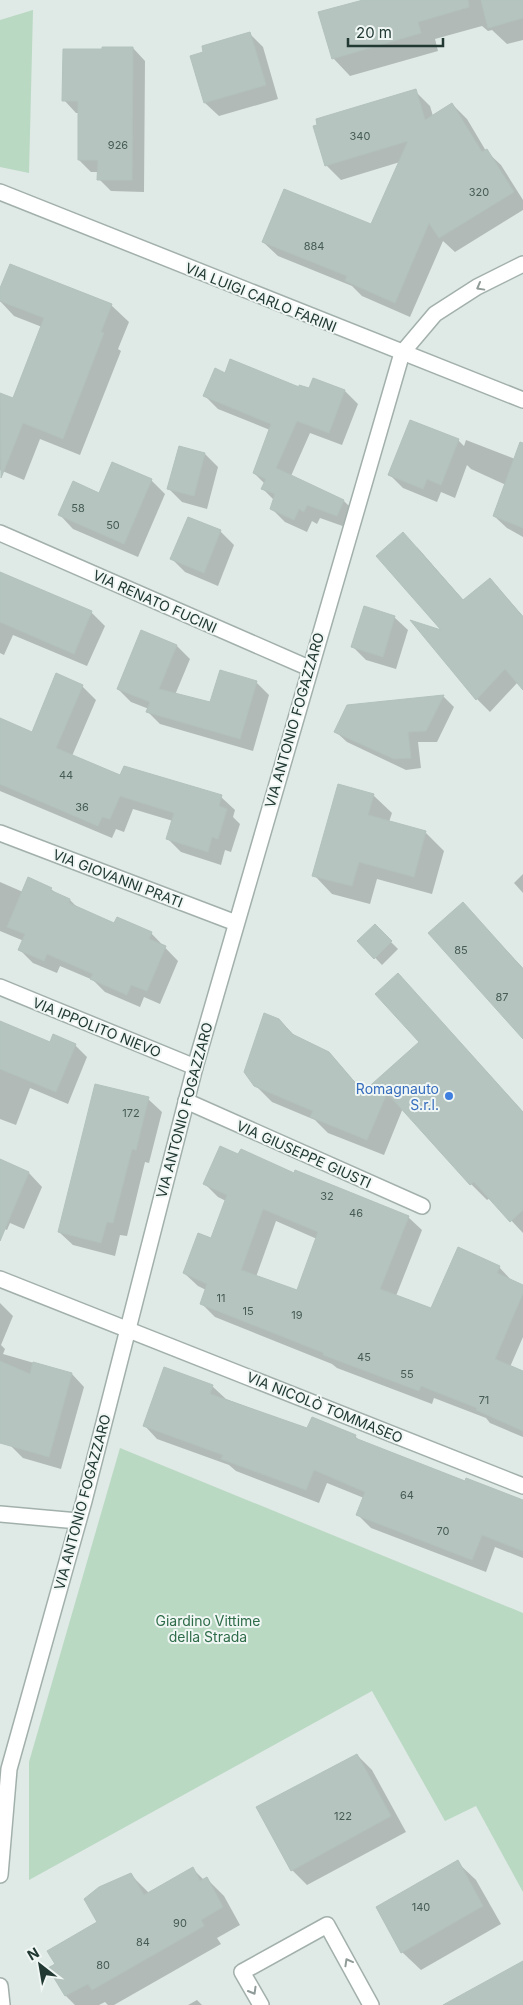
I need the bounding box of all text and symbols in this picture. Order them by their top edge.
scale bar [348,15,443,47]
text: 20 m [356,23,392,42]
house number: 340 [350,129,370,143]
house number: 926 [108,138,128,152]
house number: 320 [469,185,489,199]
house number: 884 [304,239,324,253]
street label: VIA LUIGI CARLO FARINI [183,259,339,335]
one-way arrow [476,280,485,290]
house number: 58 [71,501,85,515]
house number: 50 [106,518,120,532]
street label: VIA RENATO FUCINI [90,566,220,636]
street label: VIA ANTONIO FOGAZZARO [261,631,327,809]
house number: 44 [59,768,73,782]
house number: 36 [75,800,89,814]
street label: VIA GIOVANNI PRATI [51,845,185,911]
house number: 85 [454,943,468,957]
house number: 87 [495,990,509,1004]
street label: VIA IPPOLITO NIEVO [30,993,164,1061]
street label: VIA ANTONIO FOGAZZARO [152,1020,216,1200]
place label: Romagnauto S.r.l. [356,1080,439,1113]
marker: Romagnauto S.r.l. [443,1090,455,1102]
house number: 172 [122,1106,140,1120]
street label: VIA GIUSEPPE GIUSTI [234,1117,374,1191]
house number: 32 [320,1189,334,1203]
house number: 46 [349,1206,363,1220]
house number: 11 [217,1291,225,1305]
house number: 15 [242,1304,254,1318]
house number: 19 [291,1308,303,1322]
house number: 45 [357,1350,371,1364]
house number: 55 [400,1367,414,1381]
street label: VIA NICOLÒ TOMMASEO [244,1368,406,1446]
house number: 71 [479,1393,489,1407]
street label: VIA ANTONIO FOGAZZARO [50,1412,114,1592]
house number: 64 [400,1488,414,1502]
house number: 70 [437,1524,450,1538]
park label: Giardino Vittime della Strada [156,1612,261,1645]
house number: 122 [334,1809,352,1823]
house number: 140 [412,1900,430,1914]
house number: 90 [173,1916,187,1930]
house number: 84 [136,1935,150,1949]
north arrow [15,1940,65,1990]
text: N [24,1943,42,1963]
house number: 80 [96,1958,110,1972]
one-way arrow [344,1959,354,1968]
one-way arrow [247,1985,257,1994]

